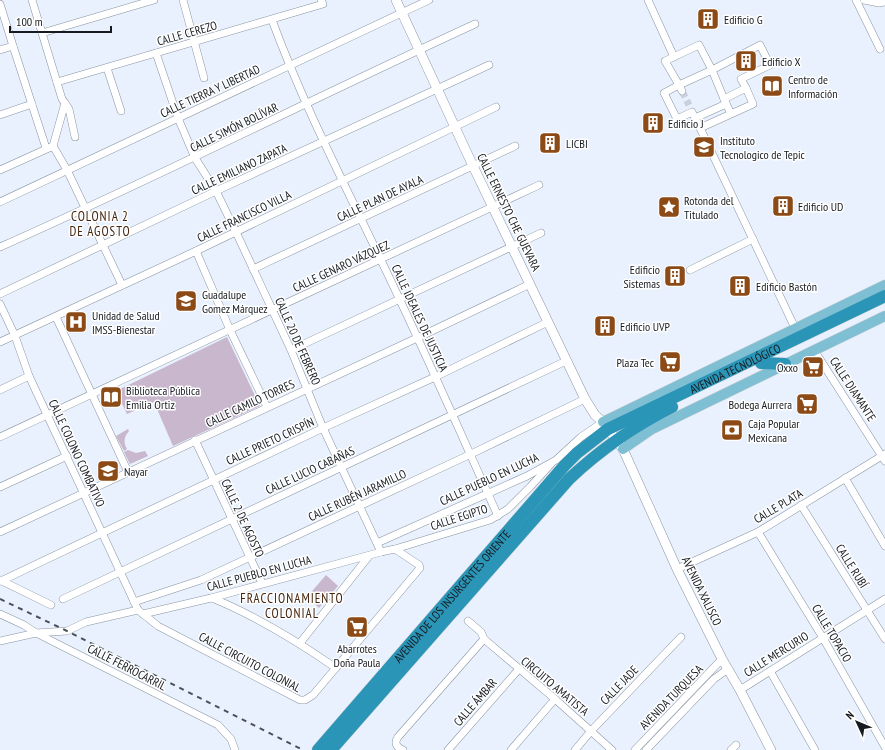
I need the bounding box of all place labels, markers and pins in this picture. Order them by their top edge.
building icon: Edificio G [695,6,721,32]
place label: Edificio G [724,12,763,27]
building icon: Edificio X [733,48,759,74]
place label: Edificio X [762,54,801,69]
place label: Centro de Información [788,72,837,101]
library icon: Centro de Información [759,73,785,99]
building icon: Edificio J [640,110,666,136]
place label: Edificio J [668,116,704,131]
building icon: LICBI [537,130,563,156]
place label: Instituto Tecnologico de Tepic [720,133,806,162]
school or university icon: Instituto Tecnologico de Tepic [691,134,717,160]
place label: LICBI [566,136,588,151]
place label: Rotonda del Titulado [684,193,734,222]
building icon: Edificio UD [770,193,796,219]
place icon: Rotonda del Titulado [656,194,682,220]
place label: Edificio UD [798,199,843,214]
place label: Edificio Sistemas [623,262,660,291]
building icon: Edificio Sistemas [662,263,688,289]
building icon: Edificio Bastón [727,273,753,299]
place label: Edificio Bastón [756,279,817,294]
place label: Guadalupe Gomez Márquez [202,287,268,316]
school or university icon: Guadalupe Gomez Márquez [173,288,199,314]
place label: Unidad de Salud IMSS-Bienestar [92,308,160,337]
hospital icon: Unidad de Salud IMSS-Bienestar [63,309,89,335]
building icon: Edificio UVP [592,313,618,339]
place label: Edificio UVP [620,319,671,334]
supermarket icon: Plaza Tec [657,349,683,375]
supermarket icon: Oxxo [800,354,826,380]
place label: Plaza Tec [616,355,655,370]
place label: Oxxo [777,360,798,375]
place label: Biblioteca Pública Emilia Ortiz [126,383,200,412]
library icon: Biblioteca Pública Emilia Ortiz [98,384,124,410]
supermarket icon: Bodega Aurrera [794,391,820,417]
place label: Bodega Aurrera [728,397,792,412]
place label: Caja Popular Mexicana [748,416,800,445]
bank icon: Caja Popular Mexicana [719,417,745,443]
school or university icon: Nayar [95,458,121,484]
place label: Nayar [124,464,149,479]
supermarket icon: Abarrotes Doña Paula [344,614,370,640]
place label: Abarrotes Doña Paula [334,641,381,670]

